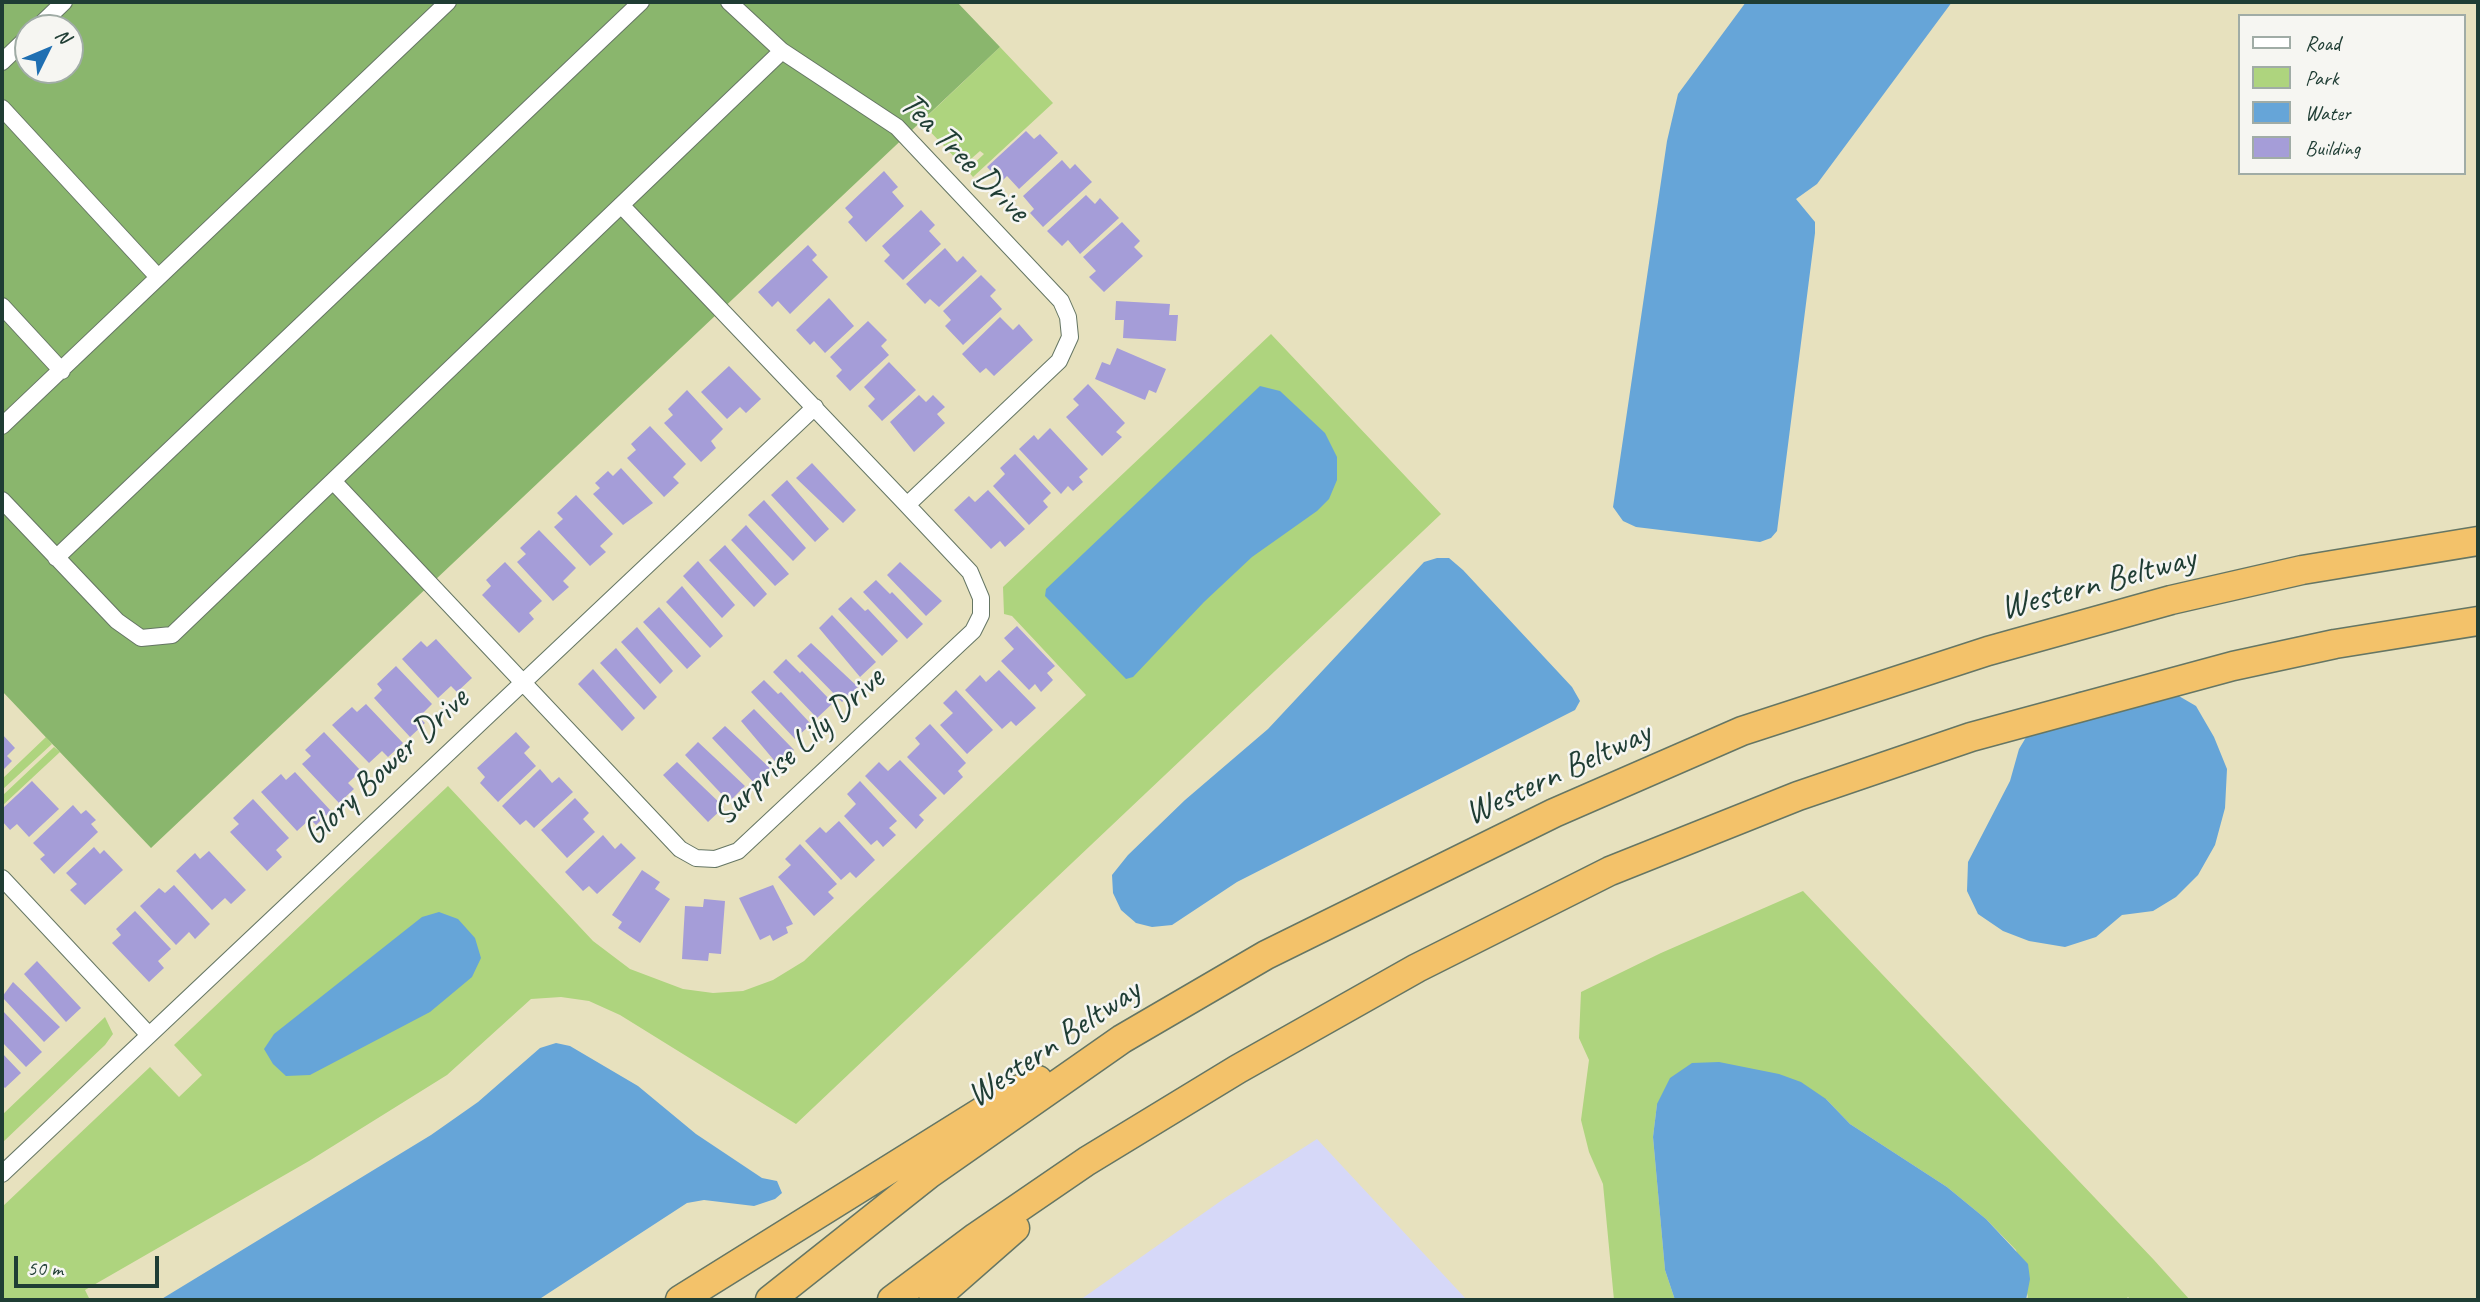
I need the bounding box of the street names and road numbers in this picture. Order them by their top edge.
street label: Tea Tree Drive [890,84,1038,232]
street label: Western Beltway [1996,538,2200,630]
street label: Surprise Lily Drive [704,659,894,835]
street label: Glory Bower Drive [294,679,478,855]
street label: Western Beltway [1458,713,1658,835]
street label: Western Beltway [959,971,1149,1117]

